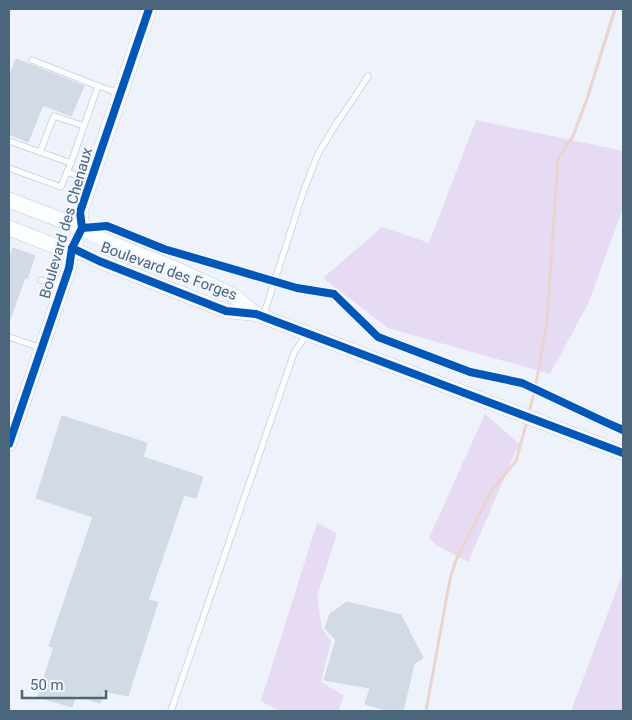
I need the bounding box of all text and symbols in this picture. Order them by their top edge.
street label: Boulevard des Chenaux [36,145,96,301]
street label: Boulevard des Forges [98,238,240,304]
scale bar [22,668,106,700]
text: 50 m [30,676,64,694]

